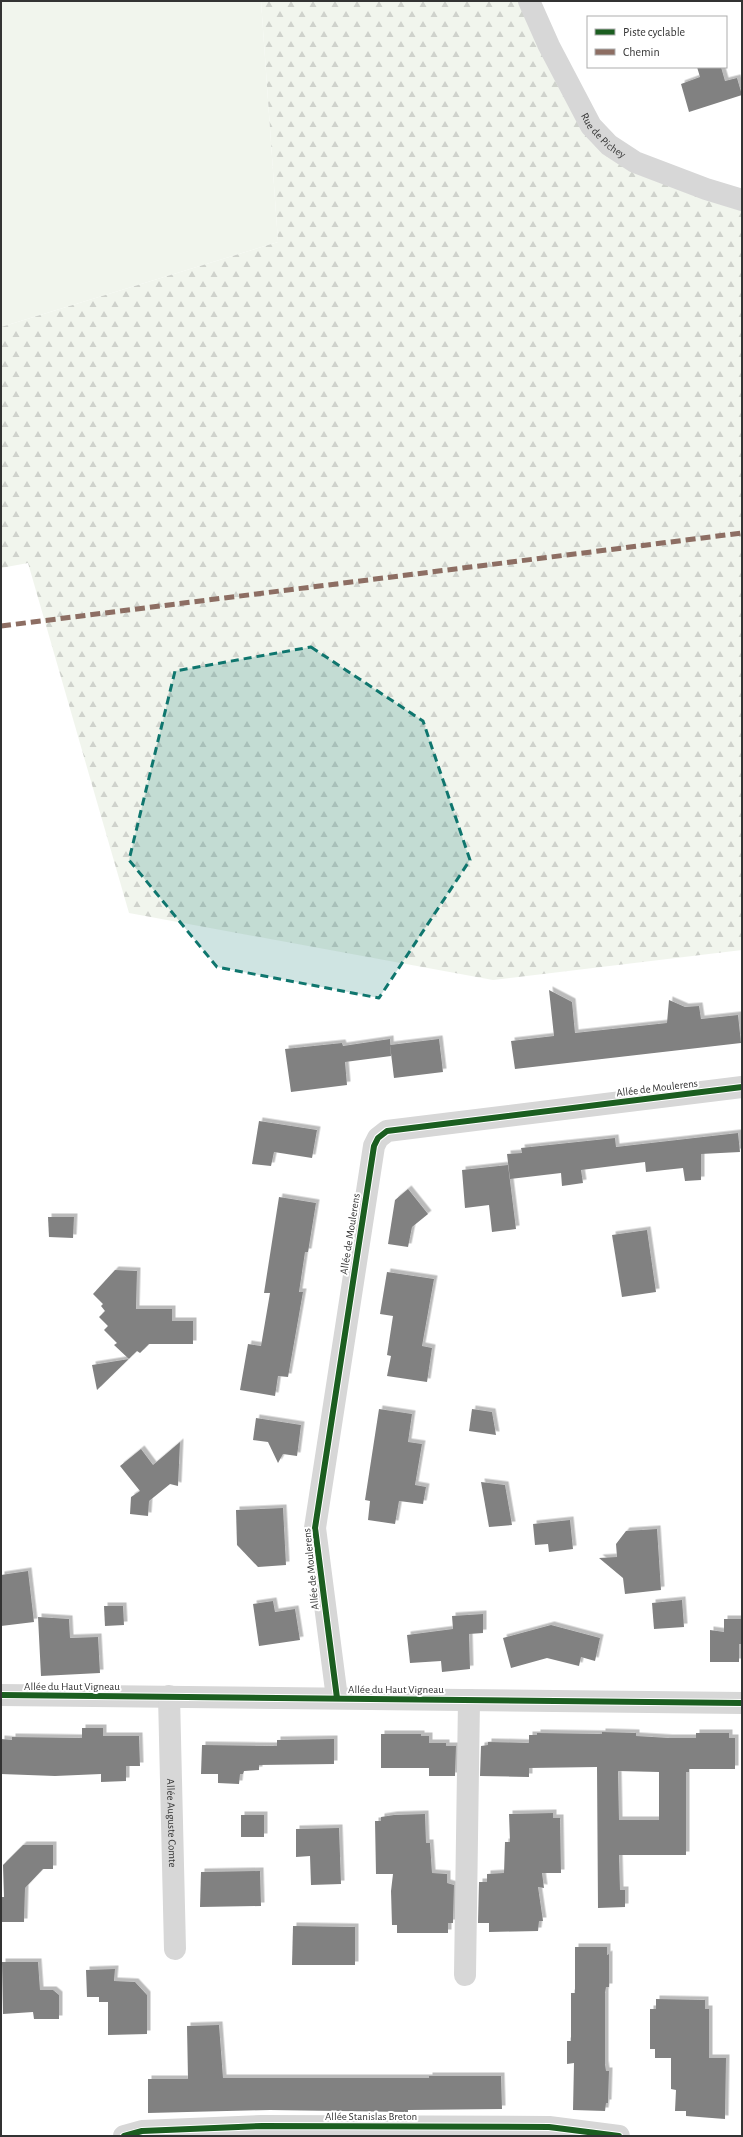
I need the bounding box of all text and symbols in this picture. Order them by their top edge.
legend [587,16,727,68]
text: Piste cyclable [623,26,685,39]
text: Chemin [623,46,660,58]
street label: Rue de Pichey [580,111,628,160]
street label: Allée de Moulerens [616,1078,698,1098]
street label: Allée de Moulerens [338,1193,362,1275]
street label: Allée de Moulerens [301,1528,321,1610]
street label: Allée du Haut Vigneau [24,1681,120,1692]
street label: Allée du Haut Vigneau [348,1684,444,1695]
street label: Allée Auguste Comte [165,1778,179,1868]
street label: Allée Stanislas Breton [325,2111,417,2122]

